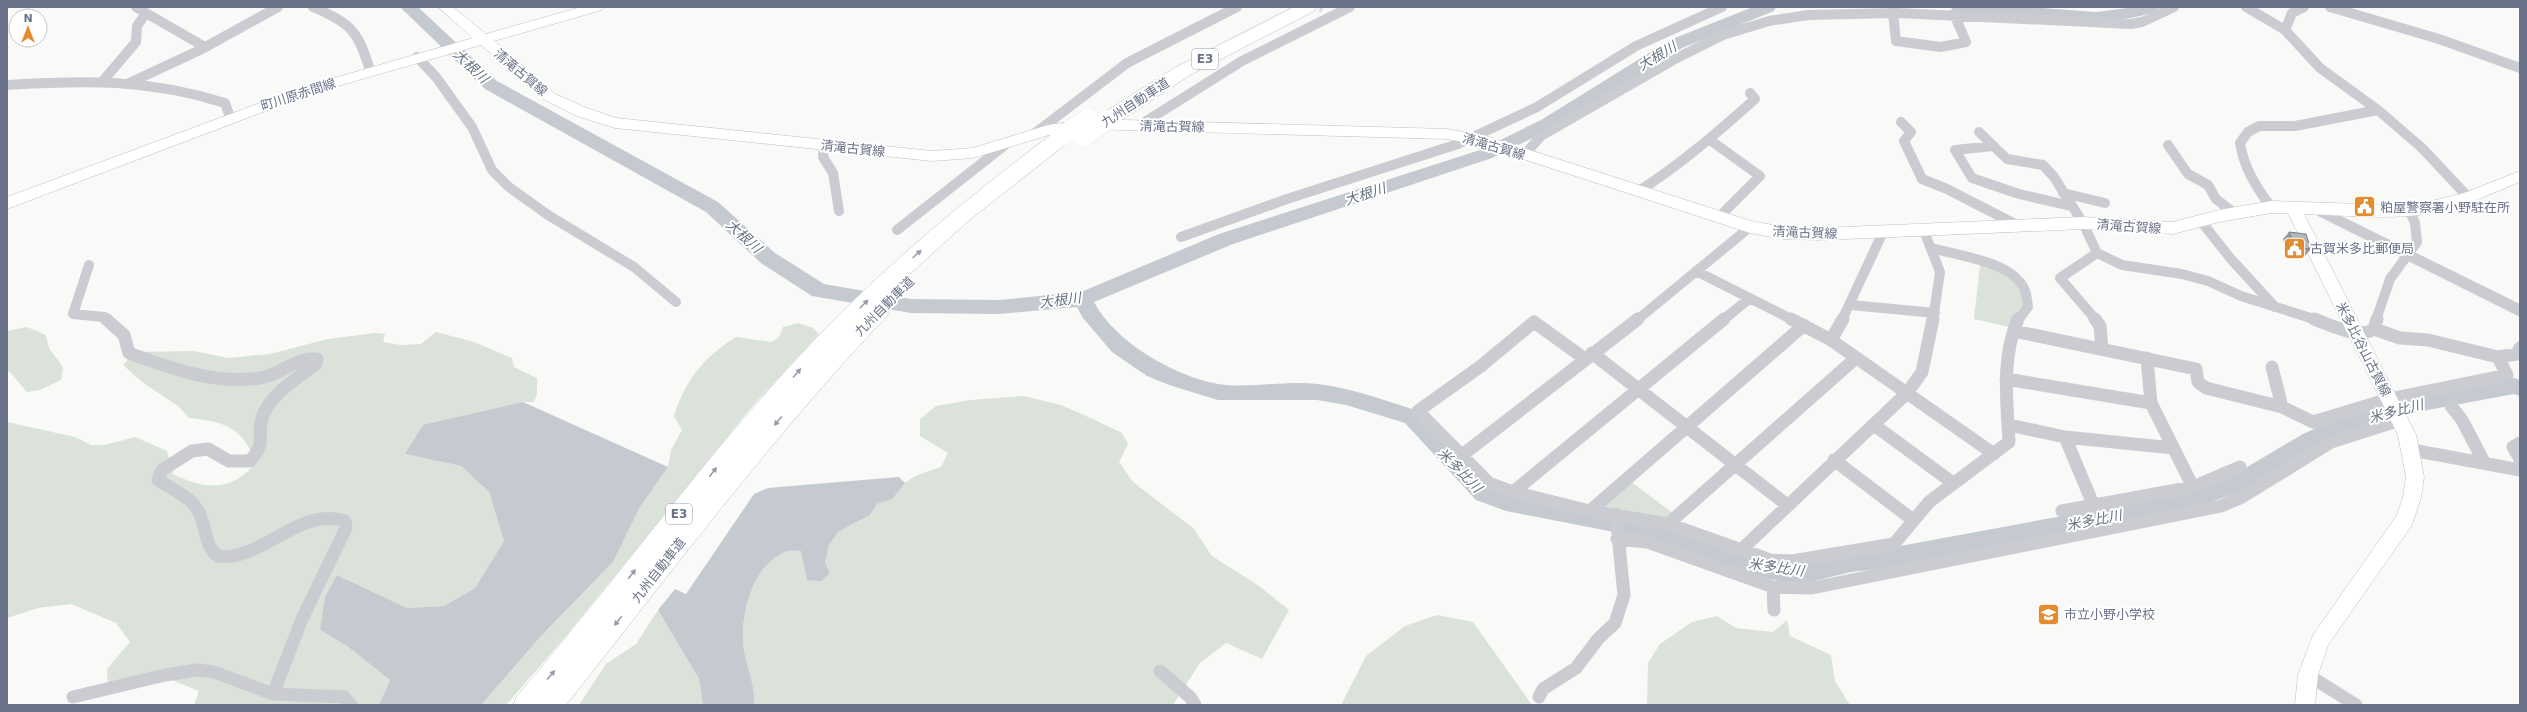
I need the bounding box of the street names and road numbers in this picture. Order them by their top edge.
street label: 清滝古賀線 [491,46,550,99]
road number: E3 [1192,49,1218,69]
street label: 町川原赤間線 [259,75,338,114]
street label: 九州自動車道 [1098,75,1172,130]
street label: 清滝古賀線 [1139,118,1205,135]
street label: 清滝古賀線 [1461,130,1527,163]
street label: 清滝古賀線 [820,138,886,159]
street label: 清滝古賀線 [2096,217,2162,236]
street label: 清滝古賀線 [1772,224,1838,241]
street label: 九州自動車道 [851,273,917,339]
street label: 米多比谷山古賀線 [2333,299,2394,399]
road number: E3 [666,504,692,524]
street label: 九州自動車道 [628,535,688,606]

